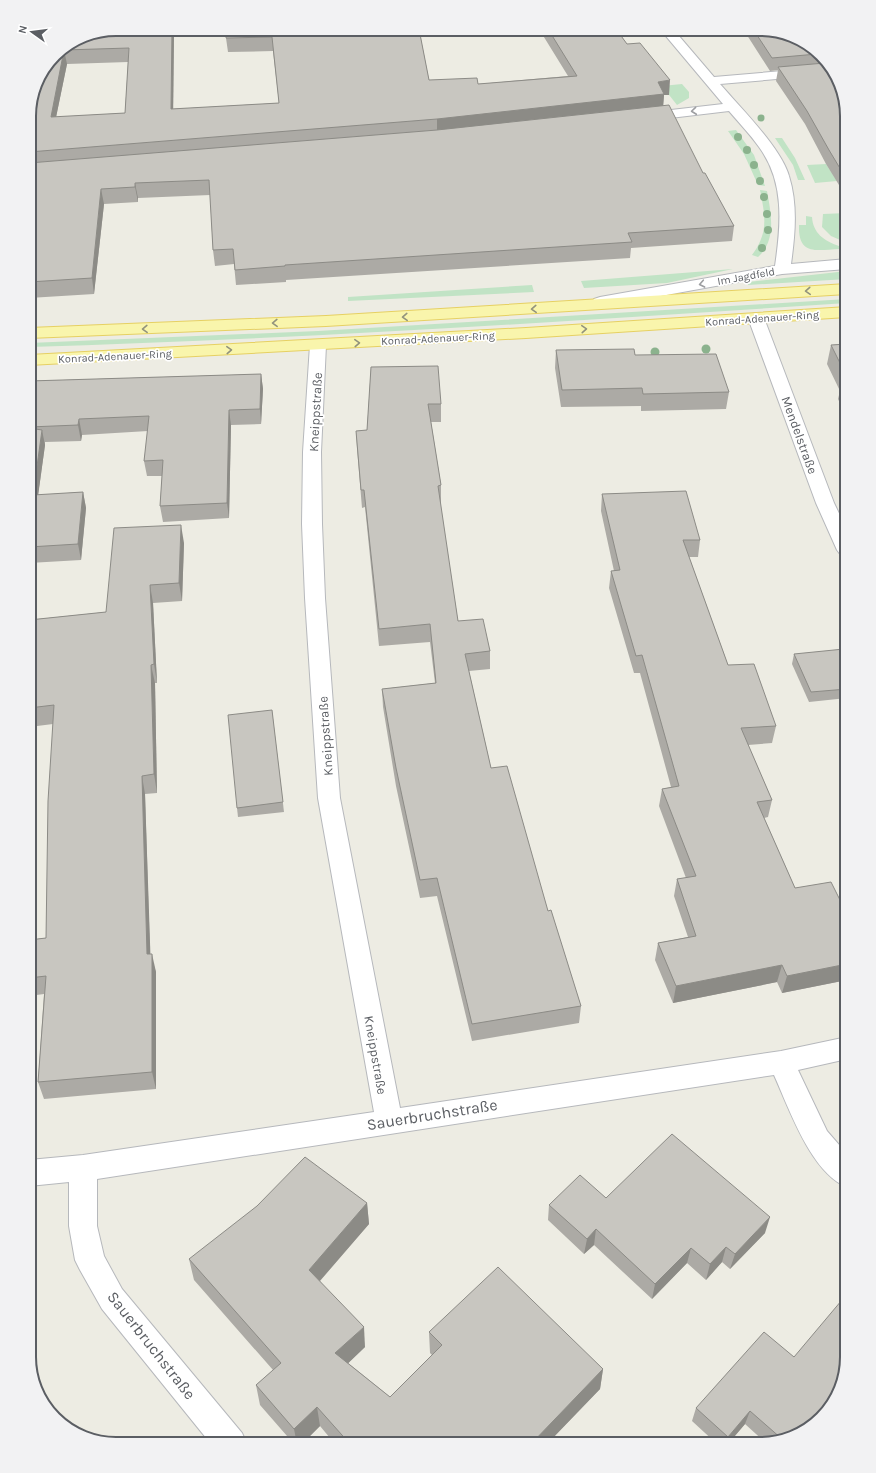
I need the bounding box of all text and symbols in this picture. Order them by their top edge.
north arrow [12,12,52,52]
text: N [16,24,30,35]
one-way arrow [691,107,697,116]
street label: Im Jagdfeld [716,265,776,288]
one-way arrow [699,279,705,287]
one-way arrow [805,287,811,296]
one-way arrow [531,305,537,313]
street label: Konrad-Adenauer-Ring [705,308,820,329]
one-way arrow [402,312,408,321]
one-way arrow [272,319,278,328]
one-way arrow [142,324,148,333]
one-way arrow [581,325,587,334]
street label: Konrad-Adenauer-Ring [381,329,496,348]
one-way arrow [354,339,360,348]
one-way arrow [226,345,232,354]
street label: Konrad-Adenauer-Ring [58,347,173,366]
street label: Kneippstraße [306,372,325,452]
street label: Mendelstraße [778,394,821,476]
street label: Kneippstraße [315,695,336,776]
street label: Kneippstraße [361,1015,390,1096]
street label: Sauerbruchstraße [365,1095,499,1134]
street label: Sauerbruchstraße [103,1287,200,1403]

